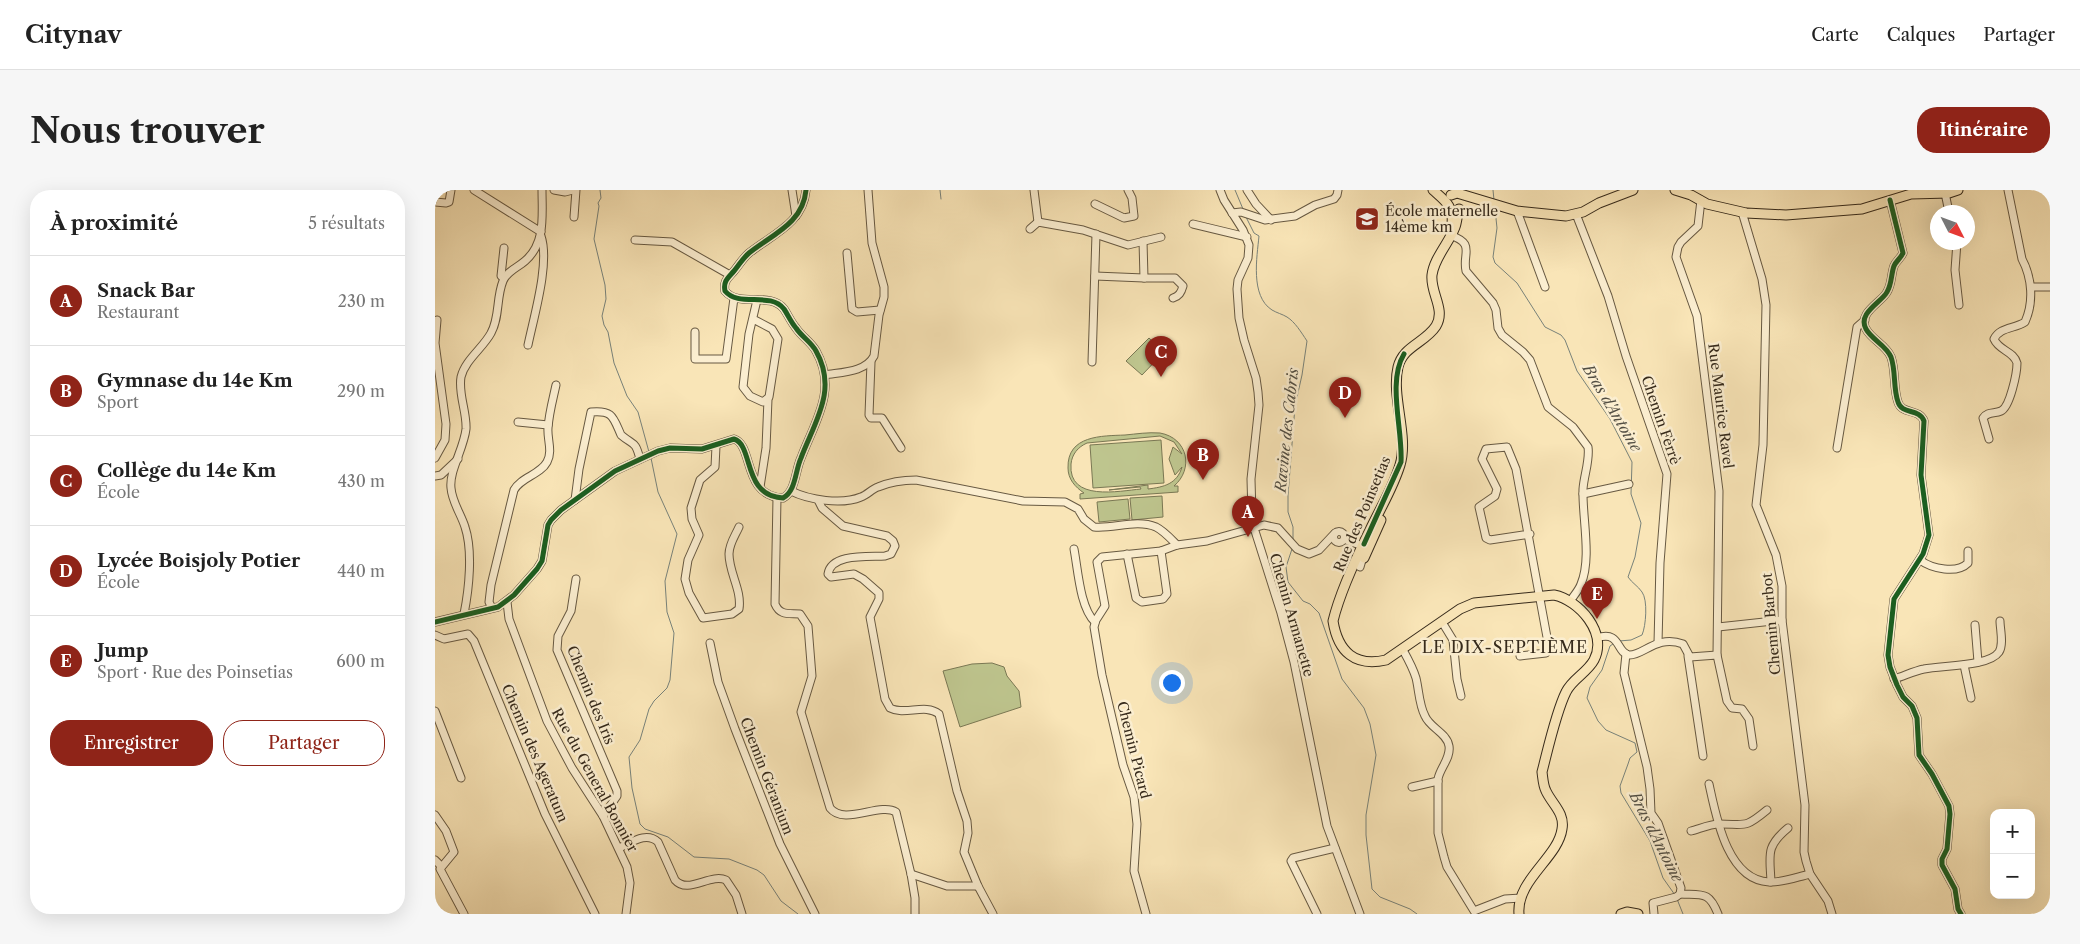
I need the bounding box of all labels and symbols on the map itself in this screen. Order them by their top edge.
place label: École maternelle 14ème km [1385,202,1498,236]
north arrow [1930,205,1975,250]
school or university icon: École maternelle 14ème km [1354,206,1380,232]
pin: C [1145,336,1177,377]
street label: Rue Maurice Ravel [1704,342,1738,470]
water label: Bras d'Antoine [1578,360,1646,456]
water label: Ravine des Cabris [1270,366,1303,494]
street label: Chemin Fèrrè [1637,373,1685,467]
pin: D [1329,377,1361,418]
pin: B [1187,439,1219,480]
street label: Rue des Poinsetias [1330,454,1394,574]
pin: A [1232,496,1264,537]
street label: Chemin Armanette [1266,551,1318,679]
street label: Chemin Barbot [1758,572,1784,676]
pin: E [1581,578,1613,619]
district label: LE DIX-SEPTIÈME [1422,637,1588,657]
street label: Chemin des Iris [563,643,619,747]
your location [1159,670,1185,696]
street label: Chemin des Ageratum [498,681,572,825]
street label: Chemin Picard [1113,699,1155,801]
street label: Rue du General Bonnier [548,705,642,855]
street label: Chemin Géranium [736,715,798,837]
water label: Bras d'Antoine [1625,788,1688,886]

